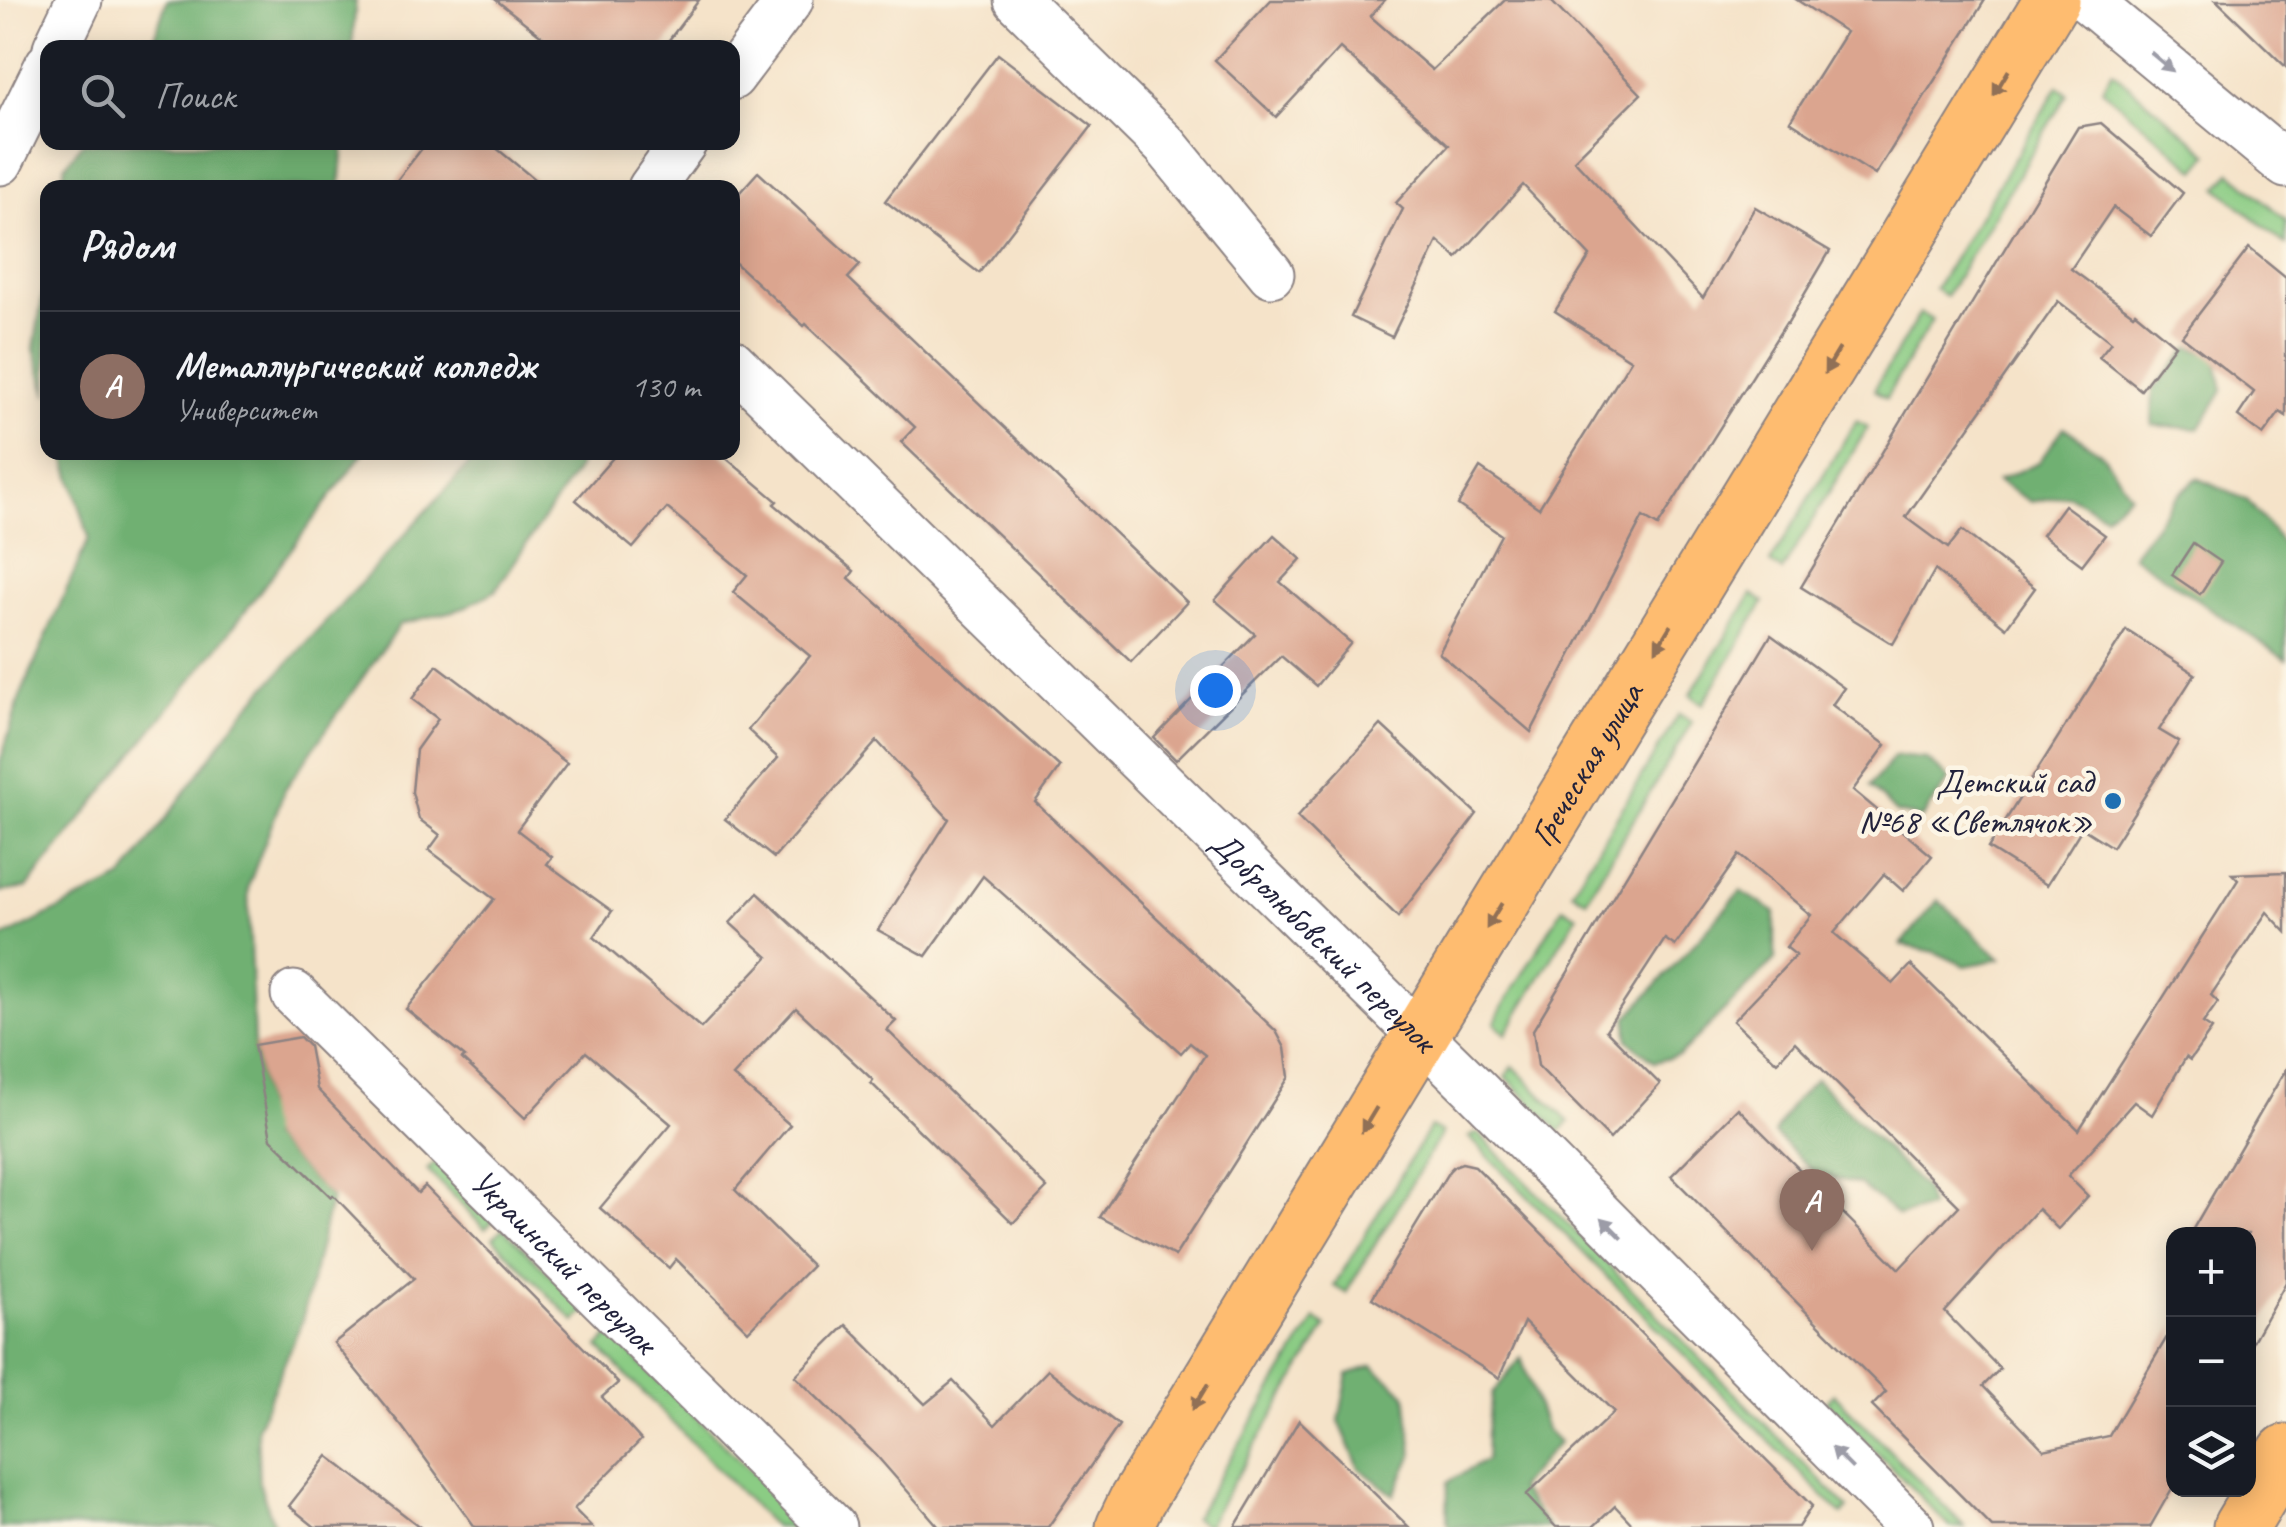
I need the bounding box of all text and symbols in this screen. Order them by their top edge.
search box [40,40,740,150]
one-way arrow [2149,51,2174,73]
icon: search [75,68,130,123]
one-way arrow [1993,69,2010,97]
text: Поиск [155,72,235,119]
text: Рядом [80,219,174,272]
text: Металлургический колледж [175,342,536,389]
one-way arrow [1824,347,1841,375]
text: A [104,366,121,407]
text: 130 m [631,366,700,407]
text: Университет [175,389,317,430]
one-way arrow [1654,625,1673,652]
your location [1190,665,1241,716]
street label: Греческая улица [1519,672,1655,854]
place label: Детский сад №68 «Светлячок» [1859,759,2096,844]
marker: Детский сад №68 «Светлячок» [2102,790,2124,812]
street label: Добролюбовский переулок [1201,821,1448,1064]
one-way arrow [1486,902,1503,930]
one-way arrow [1361,1106,1379,1134]
street label: Украинский переулок [461,1159,669,1366]
pin: A [1780,1168,1844,1251]
one-way arrow [1601,1216,1625,1240]
map controls [2166,1227,2256,1497]
button: + [2166,1227,2256,1317]
button: − [2166,1317,2256,1407]
one-way arrow [1192,1383,1209,1411]
button: layers [2166,1407,2256,1497]
one-way arrow [1830,1447,1854,1470]

